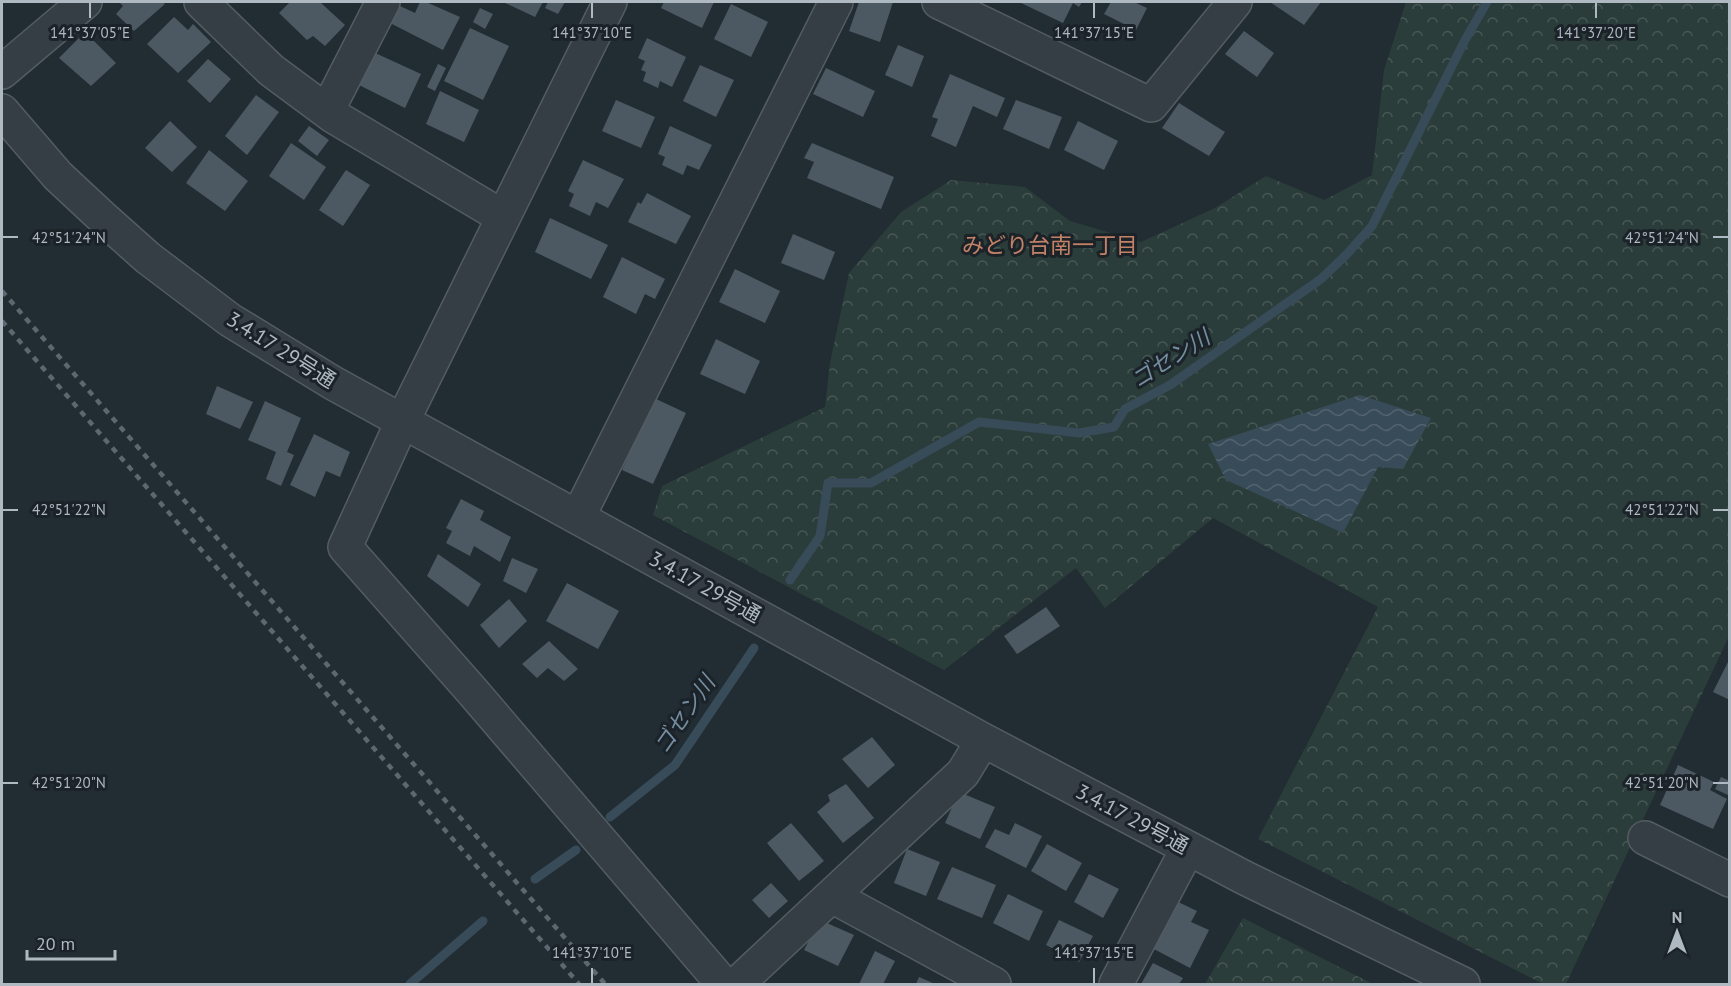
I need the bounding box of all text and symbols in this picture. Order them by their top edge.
text: 141°37'05"E [50,23,130,42]
text: 141°37'10"E [552,23,632,42]
text: 141°37'15"E [1054,23,1134,42]
text: 141°37'20"E [1556,23,1636,42]
text: 42°51'24"N [32,228,106,247]
text: 42°51'24"N [1625,228,1699,247]
district label: みどり台南一丁目 [962,231,1138,259]
street label: 3.4.17 29号通 [221,305,341,394]
water label: ゴセン川 [1125,322,1216,393]
text: 42°51'22"N [32,500,106,519]
text: 42°51'22"N [1625,500,1699,519]
street label: 3.4.17 29号通 [644,545,766,628]
water label: ゴセン川 [647,668,722,758]
text: 42°51'20"N [32,773,106,792]
text: 42°51'20"N [1625,773,1699,792]
street label: 3.4.17 29号通 [1071,777,1193,860]
north arrow [1647,902,1707,962]
text: N [1672,907,1682,927]
scale bar [27,923,116,961]
text: 20 m [36,932,75,955]
text: 141°37'10"E [552,943,632,962]
text: 141°37'15"E [1054,943,1134,962]

